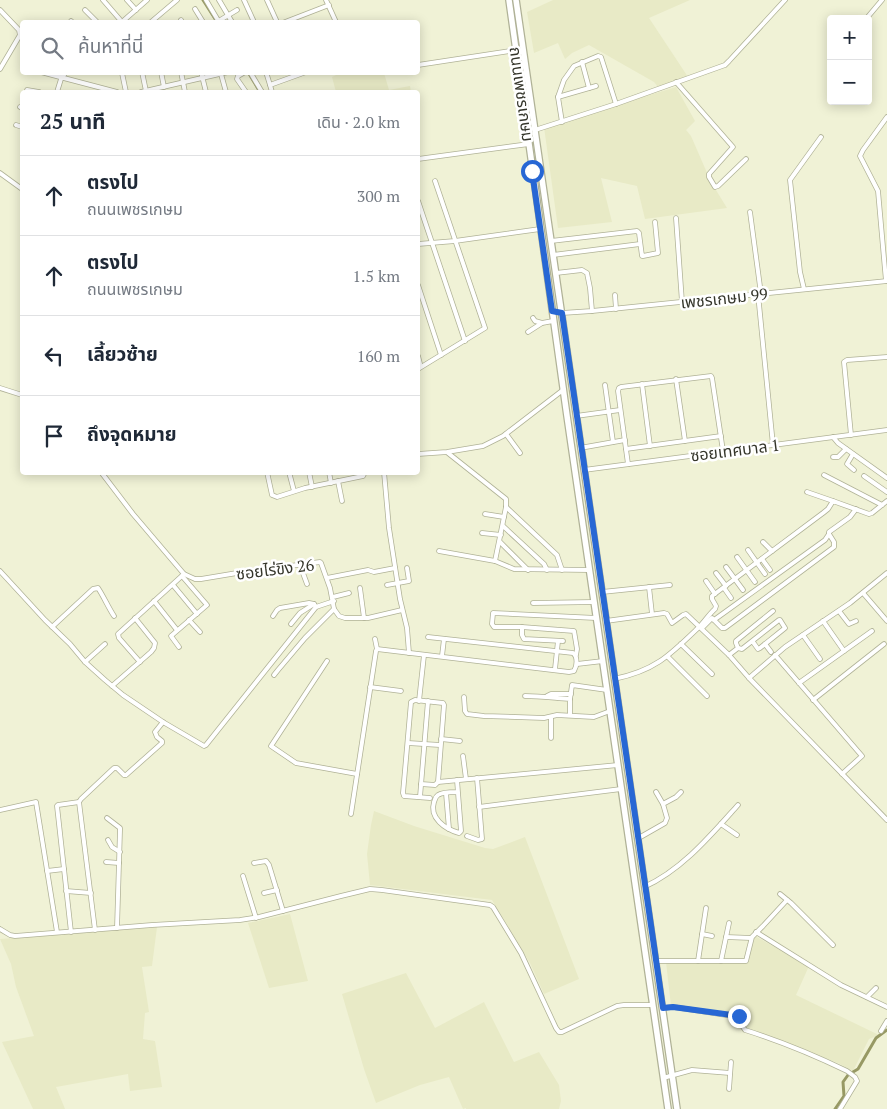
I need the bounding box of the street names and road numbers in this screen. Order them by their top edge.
street label: ถนนเพชรเกษม [504,45,540,143]
street label: เพชรเกษม 99 [679,282,769,314]
street label: ซอยเทศบาล 1 [689,434,781,466]
street label: ซอยไร่ขิง 26 [235,553,316,585]

